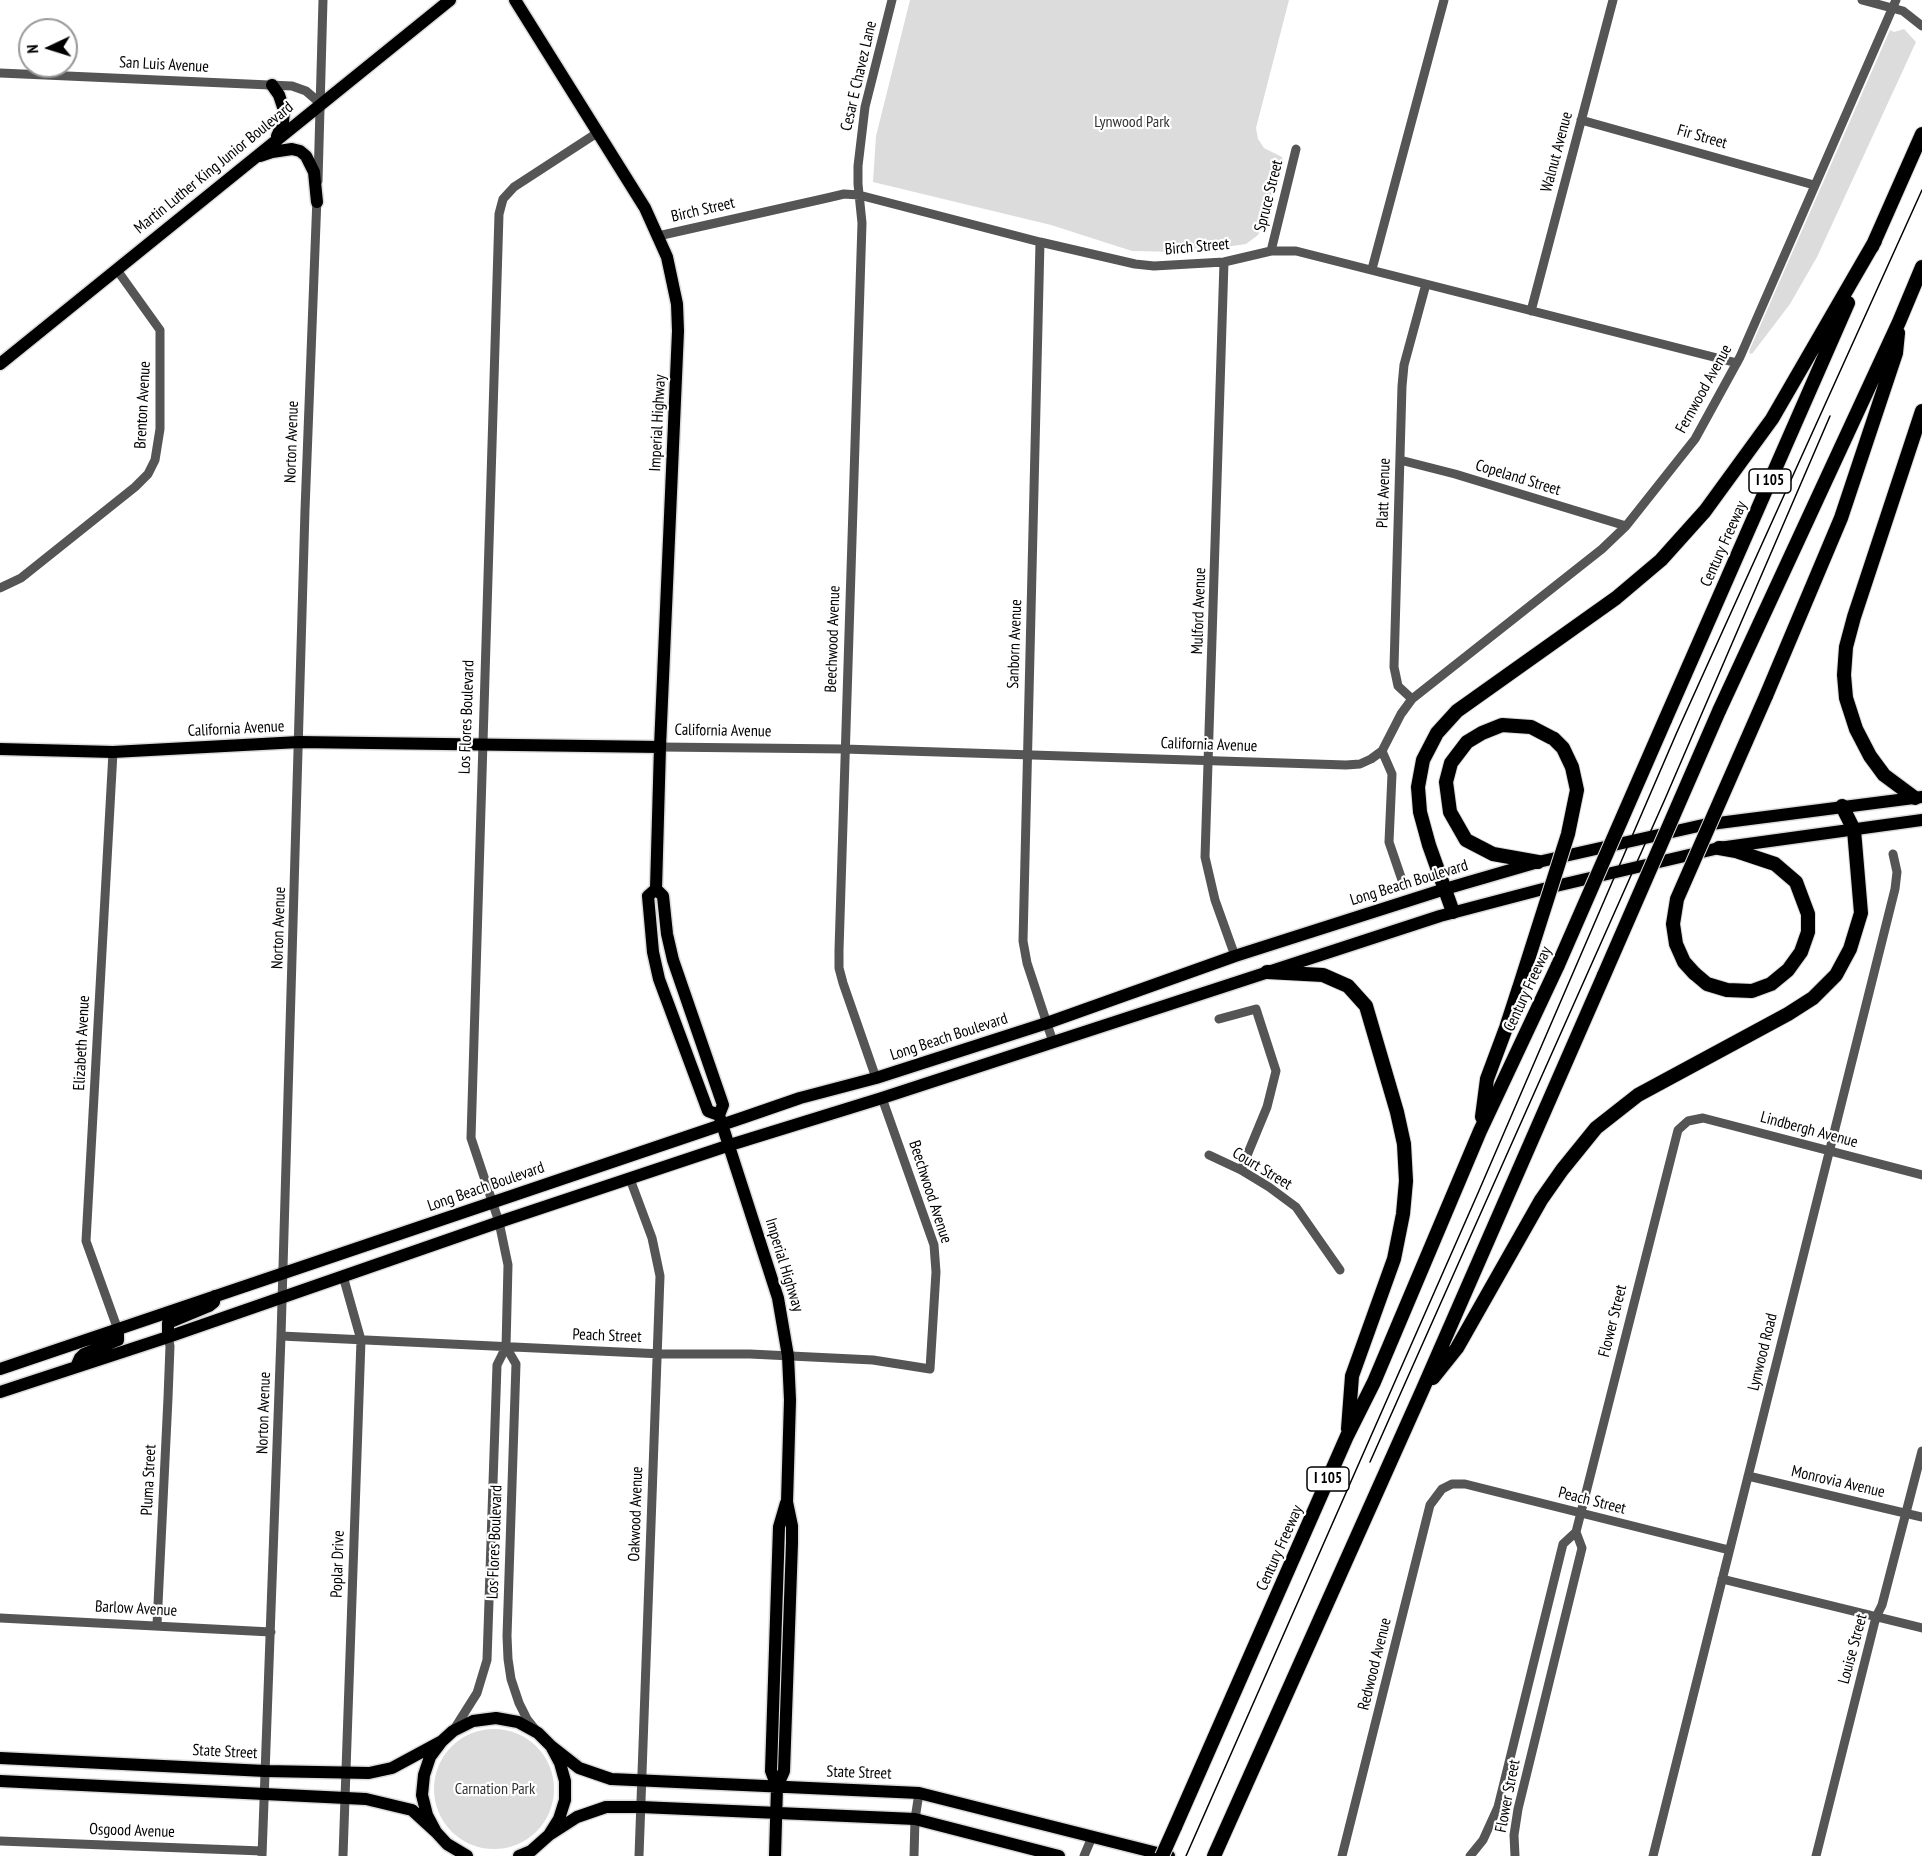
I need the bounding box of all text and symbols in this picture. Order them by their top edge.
north arrow [18,18,78,78]
street label: Cesar E Chavez Lane [837,19,881,133]
text: N [22,44,42,54]
street label: San Luis Avenue [119,53,209,77]
street label: Martin Luther King Junior Boulevard [131,98,297,238]
street label: Walnut Avenue [1537,110,1577,194]
park label: Lynwood Park [1094,112,1170,132]
street label: Fir Street [1675,121,1729,153]
street label: Spruce Street [1251,158,1287,234]
street label: Birch Street [669,193,737,227]
street label: Birch Street [1164,235,1230,259]
street label: Fernwood Avenue [1672,341,1736,437]
street label: Brenton Avenue [131,361,155,449]
street label: Imperial Highway [646,374,670,472]
street label: Norton Avenue [281,401,303,483]
street label: Copeland Street [1473,456,1563,500]
street label: Platt Avenue [1373,458,1395,528]
road number: I 105 [1749,469,1791,493]
street label: Century Freeway [1697,498,1751,590]
street label: Mulford Avenue [1188,567,1210,655]
street label: Beechwood Avenue [822,585,844,693]
street label: Sanborn Avenue [1004,599,1026,689]
street label: Los Flores Boulevard [455,660,479,774]
street label: California Avenue [187,717,285,741]
street label: California Avenue [674,721,772,741]
street label: California Avenue [1160,734,1258,756]
street label: Long Beach Boulevard [1348,856,1470,910]
street label: Norton Avenue [268,887,290,969]
street label: Century Freeway [1500,943,1556,1035]
street label: Elizabeth Avenue [70,995,94,1091]
street label: Long Beach Boulevard [888,1009,1010,1065]
street label: Lindbergh Avenue [1758,1108,1860,1152]
street label: Beechwood Avenue [904,1138,956,1246]
street label: Court Street [1229,1144,1295,1194]
street label: Long Beach Boulevard [425,1158,547,1216]
street label: Imperial Highway [761,1216,807,1314]
street label: Flower Street [1595,1283,1631,1359]
street label: Lynwood Road [1744,1311,1782,1393]
street label: Peach Street [572,1325,642,1347]
street label: Norton Avenue [253,1372,275,1454]
street label: Pluma Street [138,1444,160,1516]
street label: Monrovia Avenue [1789,1462,1887,1502]
street label: Oakwood Avenue [625,1466,647,1562]
road number: I 105 [1307,1467,1349,1491]
street label: Peach Street [1556,1483,1628,1519]
street label: Los Flores Boulevard [483,1485,507,1599]
street label: Century Freeway [1253,1502,1307,1594]
street label: Poplar Drive [327,1530,349,1598]
street label: Barlow Avenue [94,1597,178,1621]
street label: Louise Street [1834,1612,1872,1686]
street label: Redwood Avenue [1354,1616,1396,1712]
street label: State Street [192,1741,258,1763]
street label: Flower Street [1492,1758,1524,1834]
street label: State Street [826,1762,892,1784]
park label: Carnation Park [455,1779,535,1799]
street label: Osgood Avenue [89,1820,175,1842]

